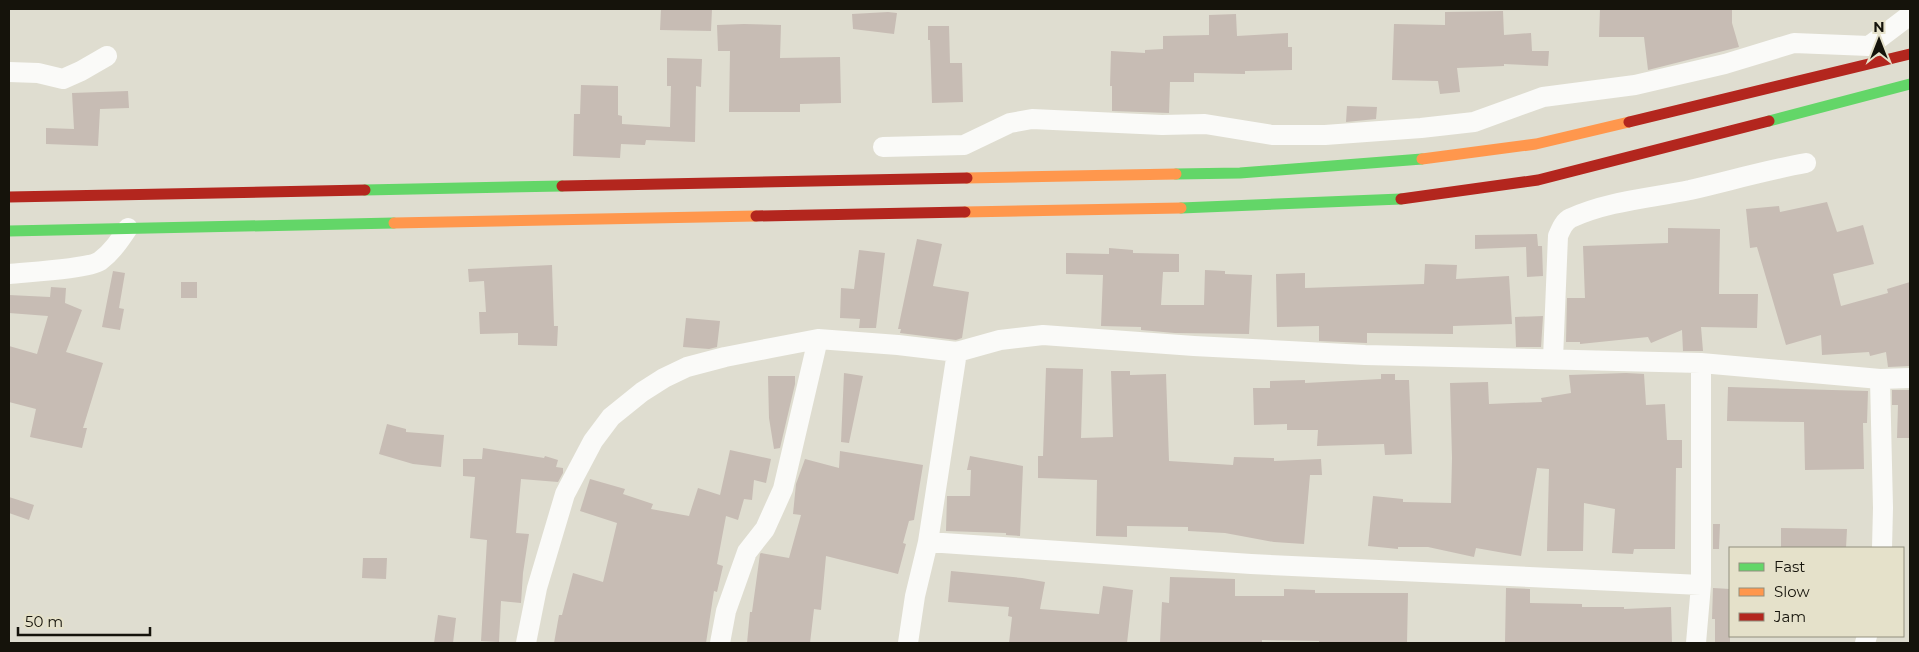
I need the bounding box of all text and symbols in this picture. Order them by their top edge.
north arrow [1854,15,1904,65]
text: N [1873,18,1885,36]
legend [1729,547,1904,637]
text: Fast [1774,557,1805,576]
text: Slow [1774,582,1810,601]
scale bar [18,604,150,636]
text: Jam [1773,607,1806,626]
text: 50 m [25,612,63,631]

